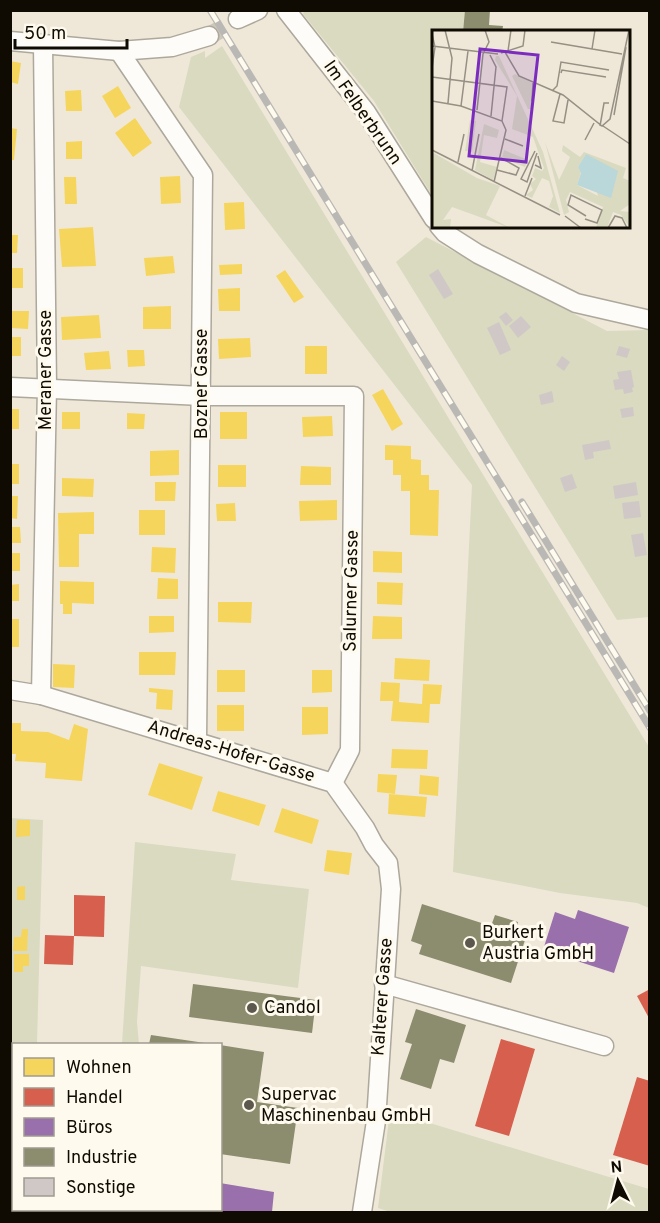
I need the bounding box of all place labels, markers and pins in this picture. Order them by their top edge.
place label: Burkert Austria GmbH [482,922,594,966]
marker: Burkert Austria GmbH [463,936,477,950]
place label: Candol [264,997,321,1020]
marker: Candol [245,1001,259,1015]
place label: Supervac Maschinenbau GmbH [261,1084,431,1128]
marker: Supervac Maschinenbau GmbH [242,1098,256,1112]

